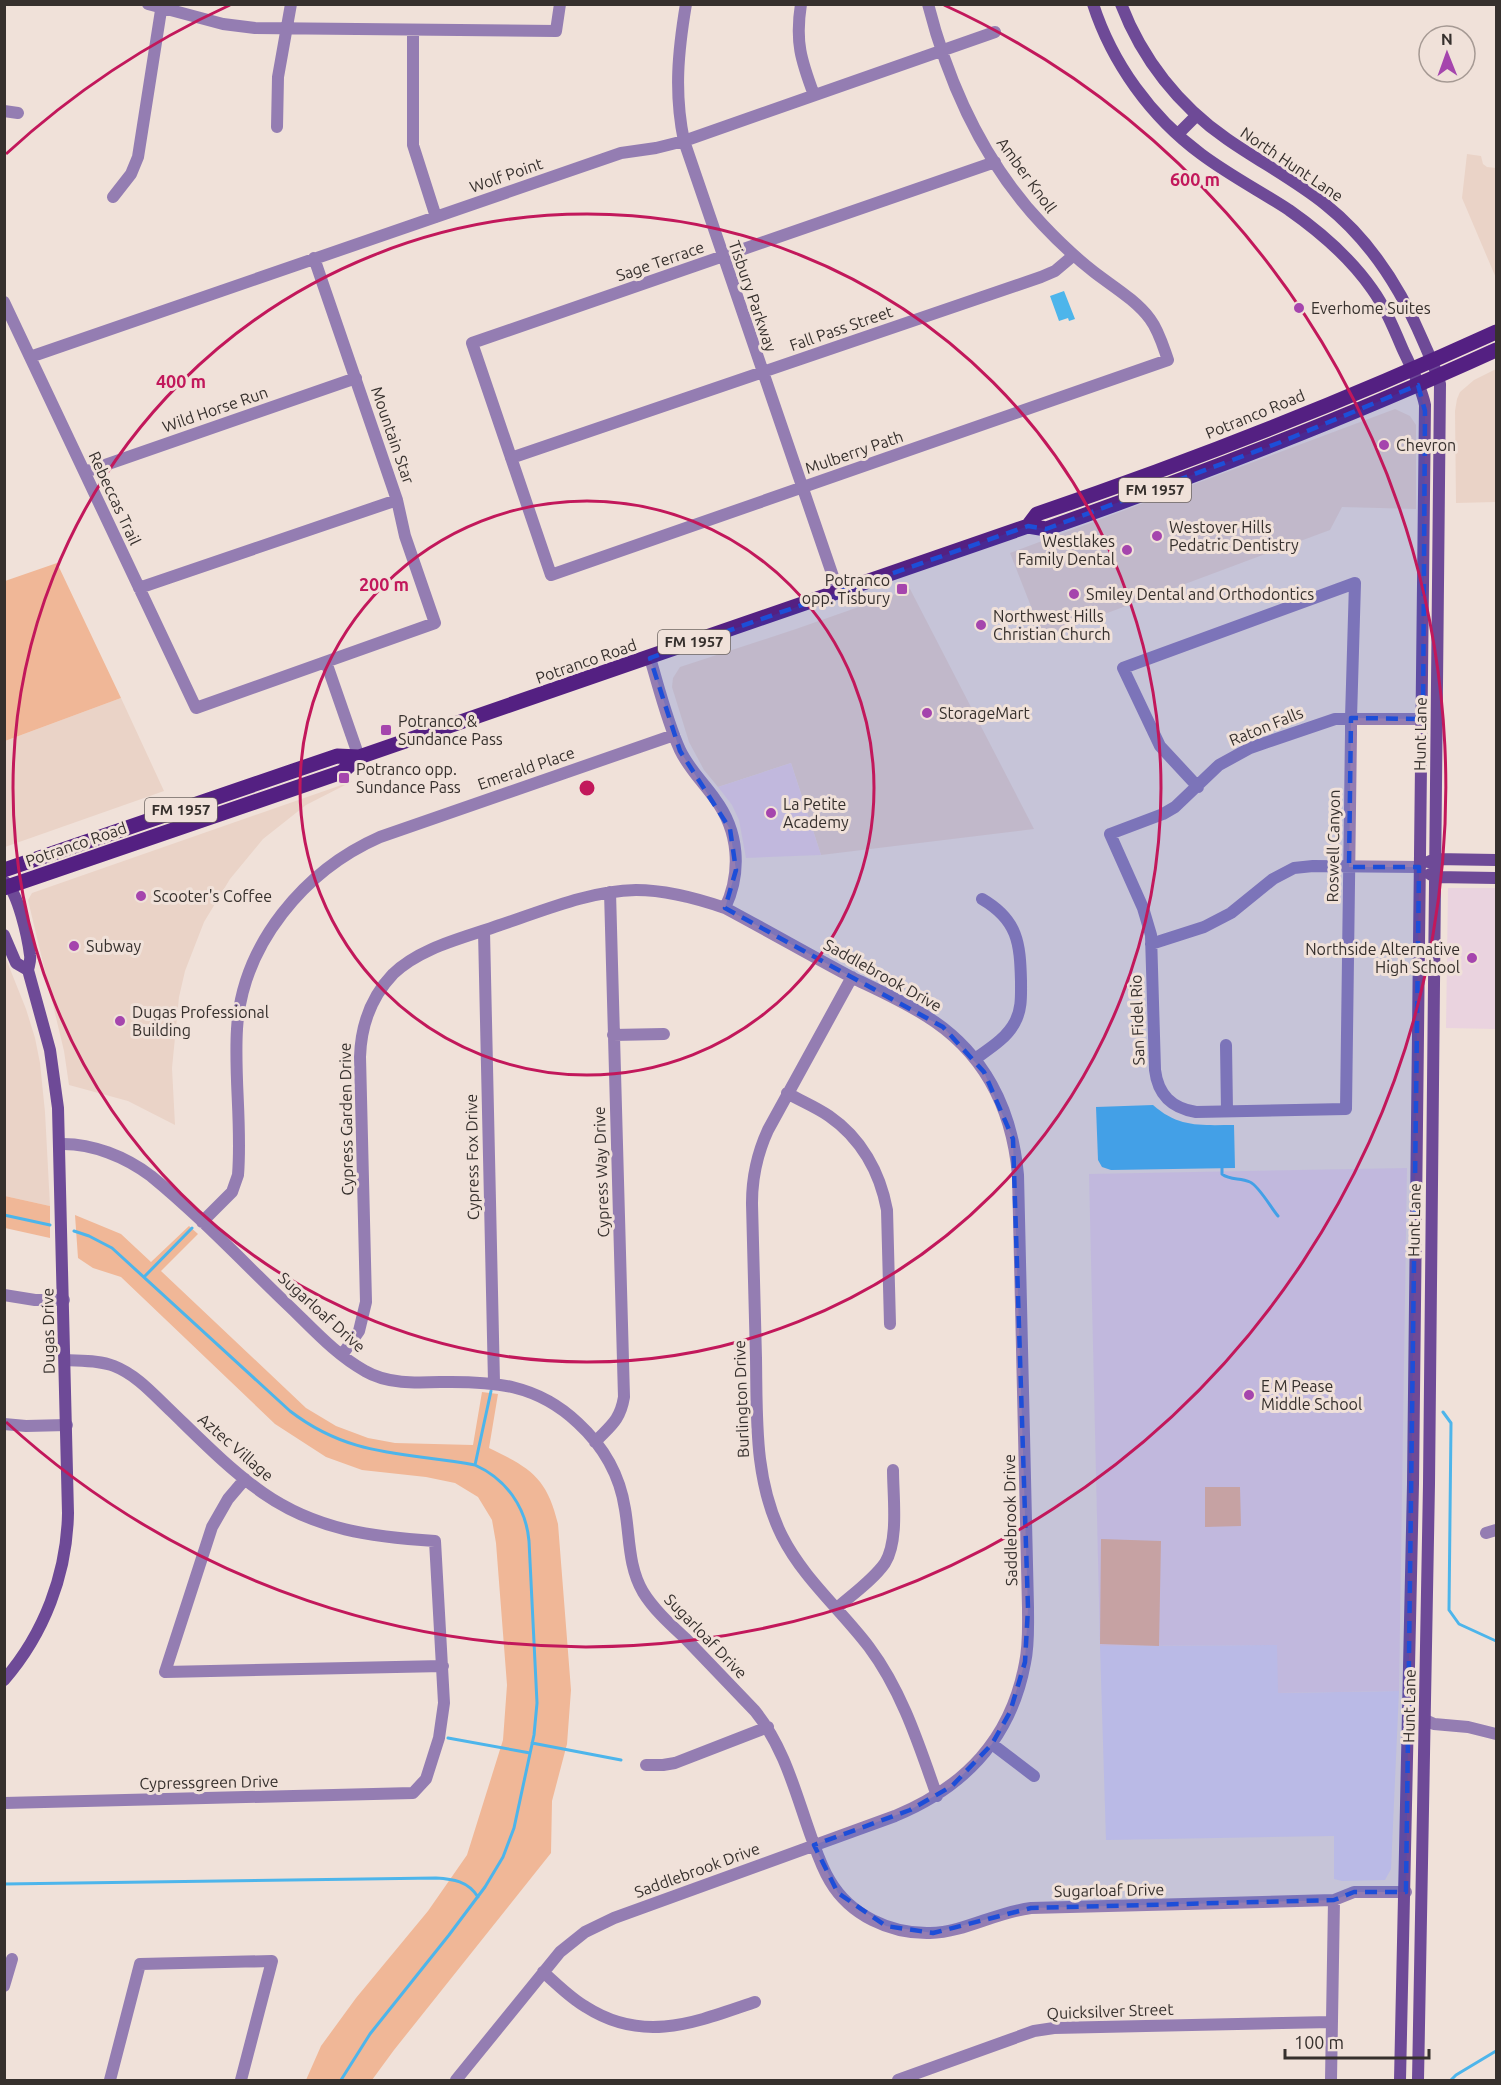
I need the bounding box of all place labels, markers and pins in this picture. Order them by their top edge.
place label: Everhome Suites [1311,299,1431,317]
marker: Everhome Suites [1292,301,1306,315]
place label: Chevron [1396,436,1456,454]
marker: Chevron [1377,438,1391,452]
place label: Westover Hills Pedatric Dentistry [1169,518,1299,554]
marker: Westover Hills Pedatric Dentistry [1150,529,1164,543]
place label: Westlakes Family Dental [1018,532,1115,568]
marker: Westlakes Family Dental [1120,543,1134,557]
place label: Potranco opp. Tisbury [802,571,890,607]
marker: Potranco opp. Tisbury [895,582,909,596]
place label: Smiley Dental and Orthodontics [1086,585,1314,603]
marker: Smiley Dental and Orthodontics [1067,587,1081,601]
place label: Northwest Hills Christian Church [993,607,1111,643]
marker: Northwest Hills Christian Church [974,618,988,632]
place label: StorageMart [939,704,1030,722]
marker: StorageMart [920,706,934,720]
place label: Potranco & Sundance Pass [398,712,503,748]
marker: Potranco & Sundance Pass [379,723,393,737]
place label: Potranco opp. Sundance Pass [356,760,461,796]
marker: Potranco opp. Sundance Pass [337,771,351,785]
centre of rings [577,778,597,798]
place label: La Petite Academy [783,795,849,831]
marker: La Petite Academy [764,806,778,820]
place label: Scooter's Coffee [153,887,272,905]
marker: Scooter's Coffee [134,889,148,903]
place label: Subway [86,937,141,955]
marker: Subway [67,939,81,953]
place label: Northside Alternative High School [1305,940,1460,976]
marker: Northside Alternative High School [1465,951,1479,965]
place label: Dugas Professional Building [132,1003,269,1039]
marker: Dugas Professional Building [113,1014,127,1028]
place label: E M Pease Middle School [1261,1377,1362,1413]
marker: E M Pease Middle School [1242,1388,1256,1402]

